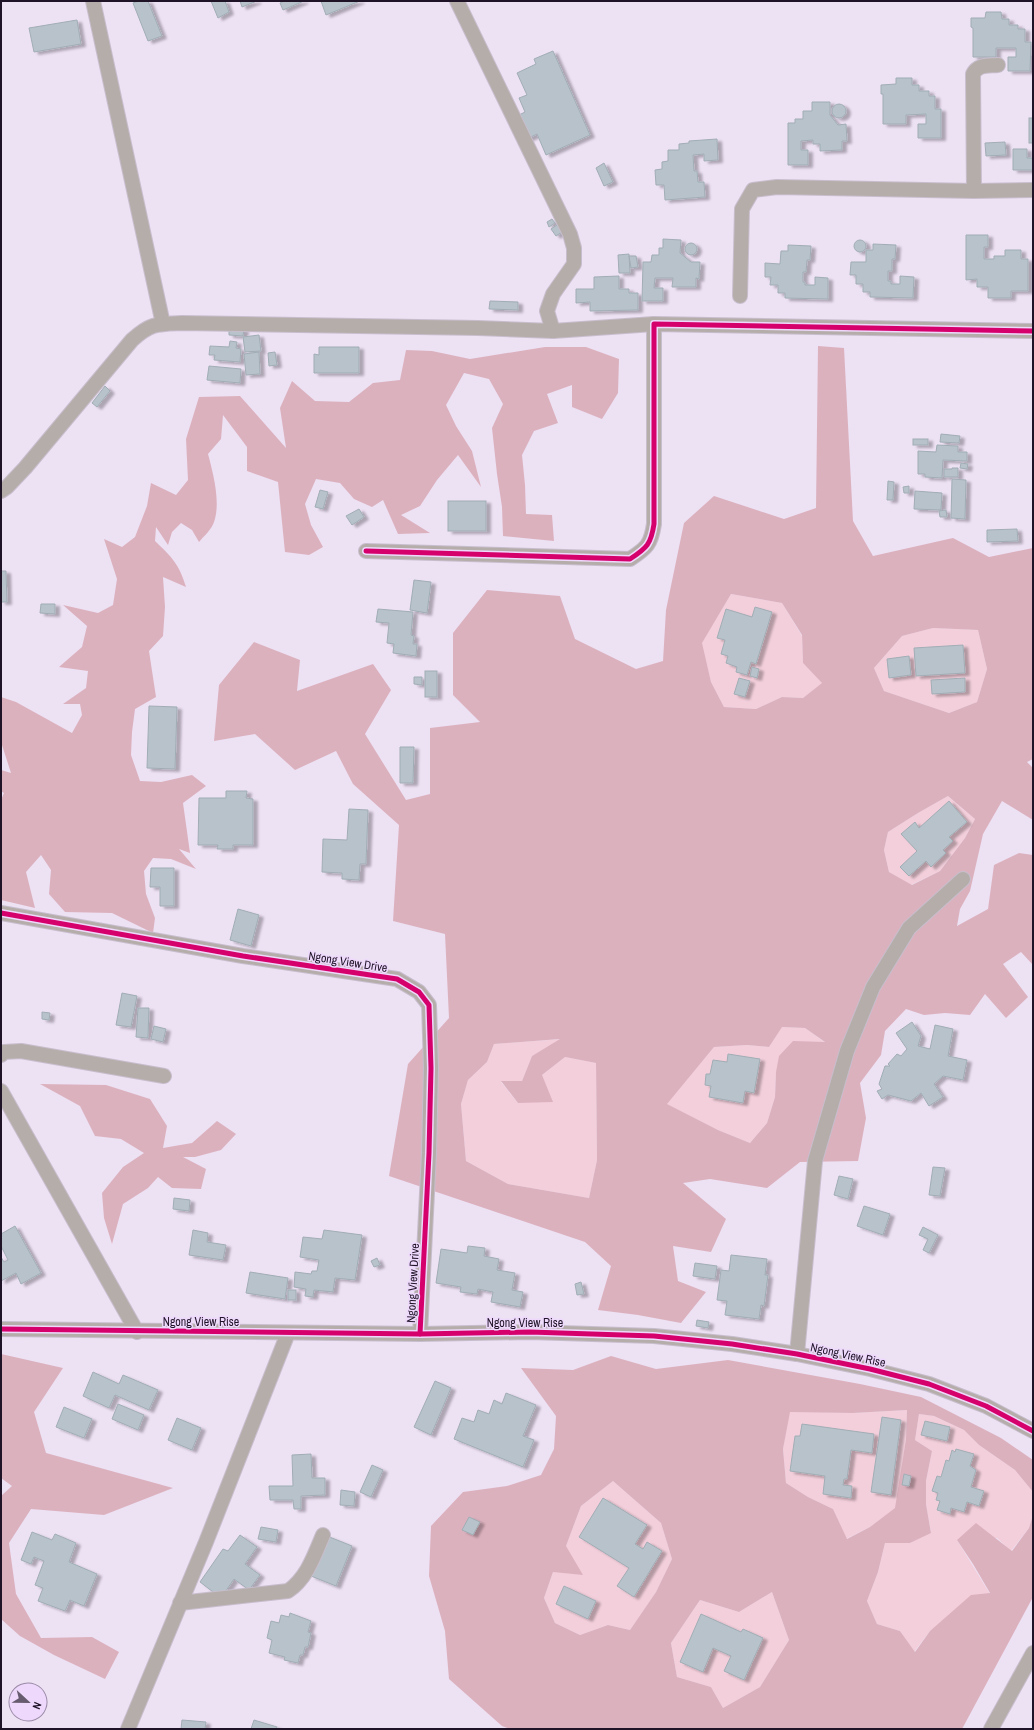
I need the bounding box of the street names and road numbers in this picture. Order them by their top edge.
street label: Ngong View Drive [307,948,389,976]
street label: Ngong View Drive [403,1243,423,1323]
street label: Ngong View Rise [163,1314,239,1330]
street label: Ngong View Rise [487,1315,563,1331]
street label: Ngong View Rise [809,1339,887,1371]

